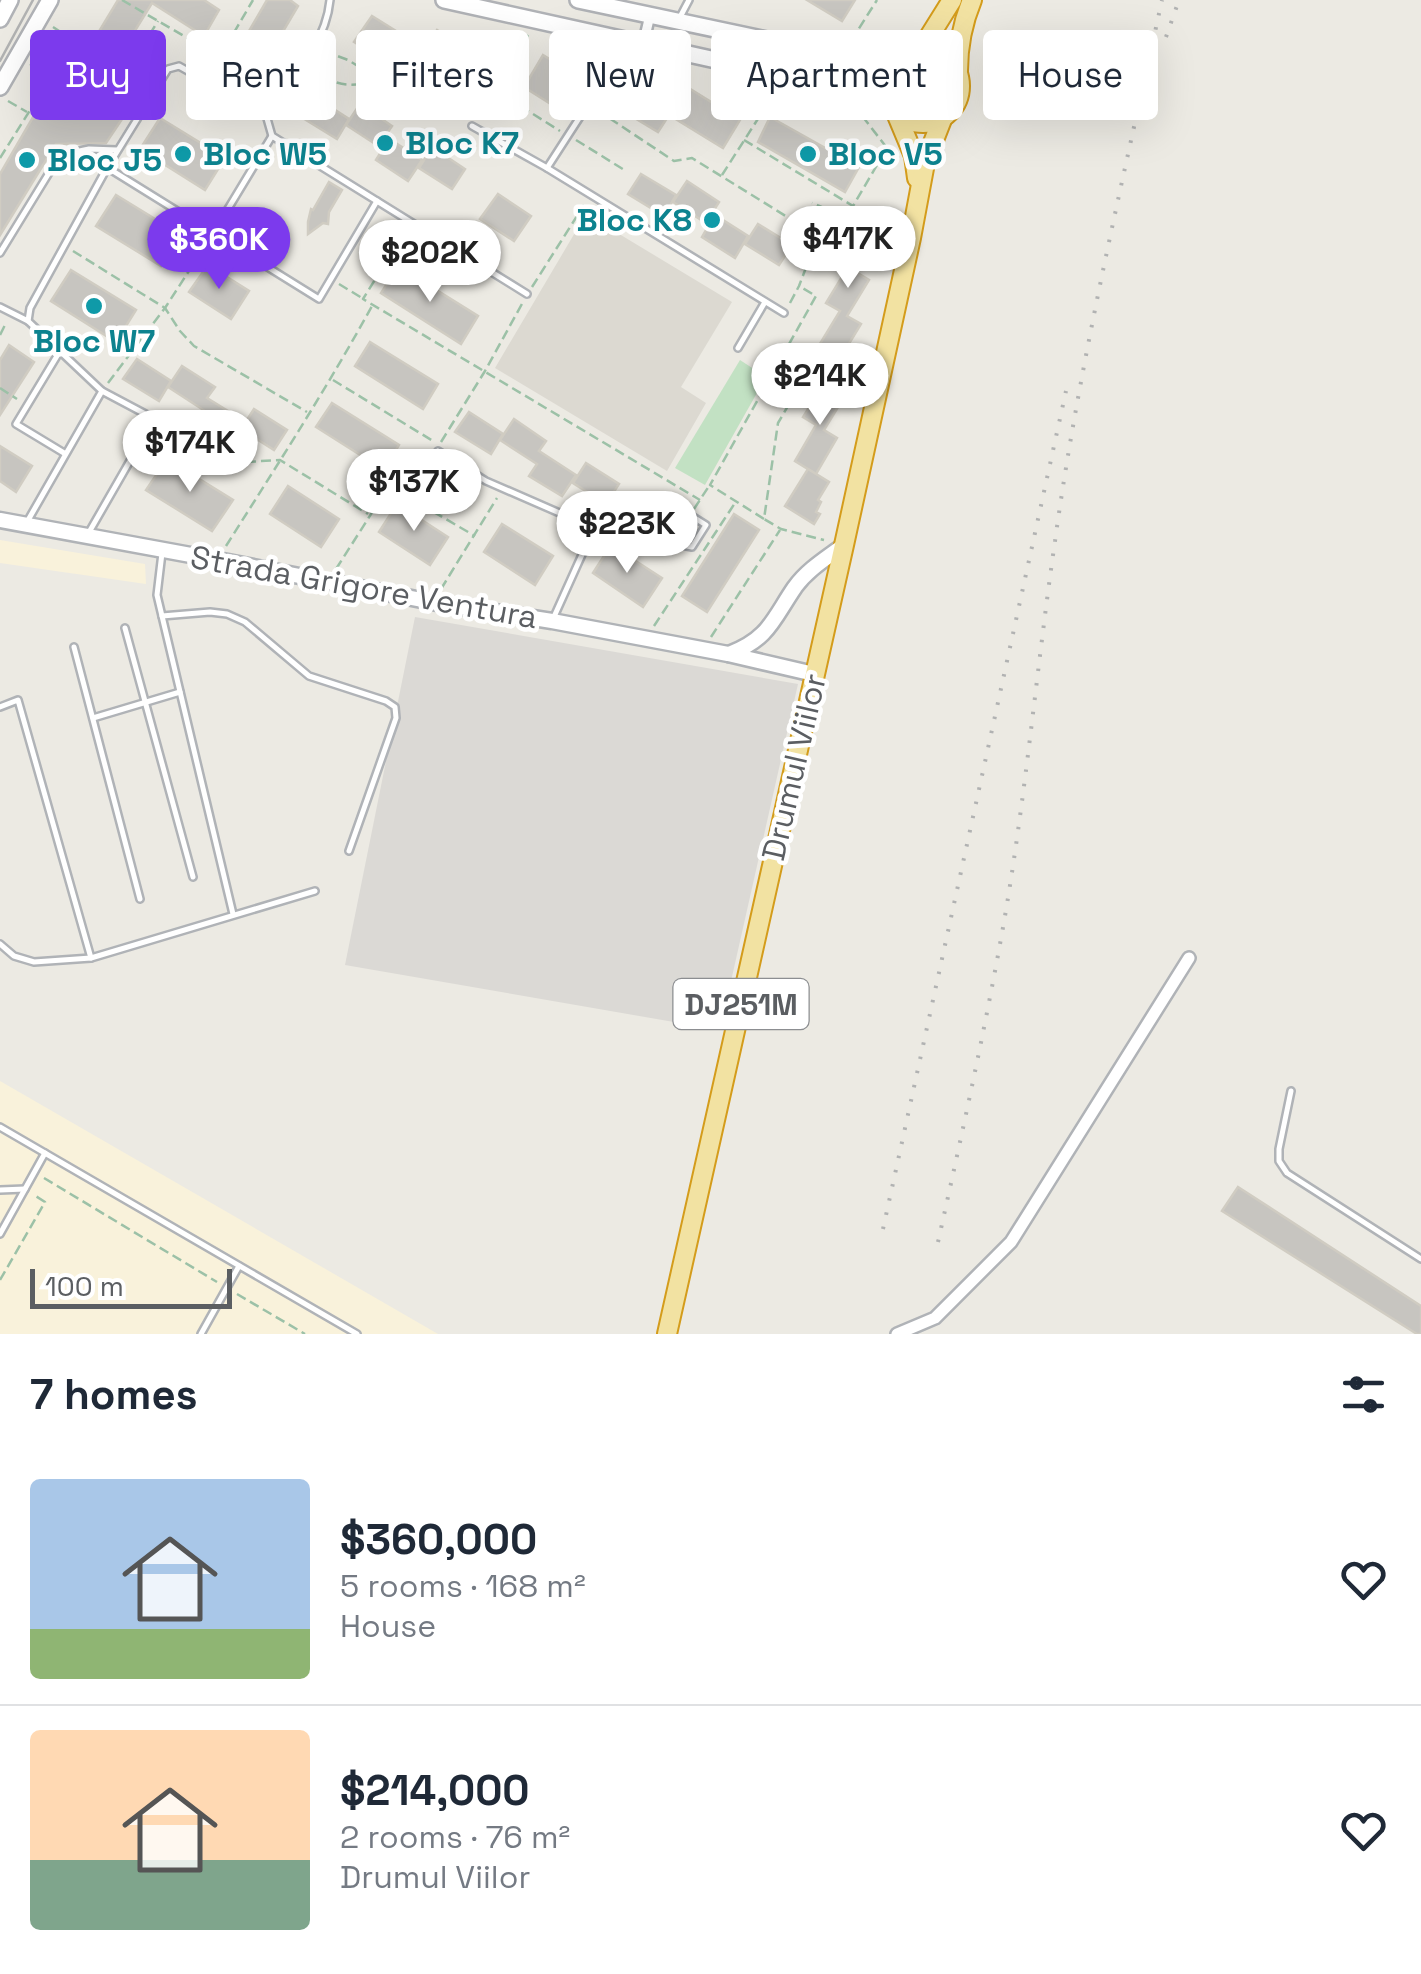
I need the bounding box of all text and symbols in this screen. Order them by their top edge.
chip: Buy [30,30,166,120]
chip: Rent [186,30,336,120]
chip: Filters [356,30,529,120]
chip: New [549,30,691,120]
chip: Apartment [711,30,963,120]
chip: House [983,30,1158,120]
place label: Bloc K7 [405,123,519,163]
marker: Bloc K7 [374,132,396,154]
place label: Bloc W5 [203,134,327,174]
place label: Bloc V5 [828,134,943,174]
place label: Bloc J5 [47,140,162,180]
marker: Bloc W5 [172,143,194,165]
marker: Bloc V5 [797,143,819,165]
marker: Bloc J5 [16,149,38,171]
place label: Bloc K8 [577,200,692,240]
pin: $417K [778,206,918,291]
pin: $360K [149,207,289,292]
marker: Bloc K8 [701,209,723,231]
text: $417K [803,218,893,258]
text: $360K [169,219,269,259]
pin: $202K [360,220,500,305]
text: $202K [381,232,479,272]
marker: Bloc W7 [83,295,105,317]
place label: Bloc W7 [33,321,155,361]
pin: $214K [750,343,890,428]
text: $214K [773,355,867,395]
pin: $174K [120,410,260,495]
text: $174K [145,422,235,462]
pin: $137K [344,449,484,534]
text: $137K [368,461,460,501]
pin: $223K [557,491,697,576]
text: $223K [579,503,675,543]
street label: Strada Grigore Ventura [187,537,541,637]
street label: Drumul Viilor [753,670,835,864]
road number: DJ251M [674,979,808,1029]
scale bar [30,1264,232,1308]
text: 100 m [45,1268,124,1304]
icon: filters [1336,1367,1391,1422]
text: 7 homes [30,1368,198,1421]
text: $360,000 [340,1513,537,1566]
icon: home [110,1519,230,1639]
icon: heart [1336,1552,1391,1607]
text: 5 rooms · 168 m² [340,1566,586,1606]
text: House [340,1606,436,1646]
text: $214,000 [340,1764,530,1817]
icon: home [110,1770,230,1890]
icon: heart [1336,1803,1391,1858]
text: 2 rooms · 76 m² [340,1817,570,1857]
text: Drumul Viilor [340,1857,531,1897]

